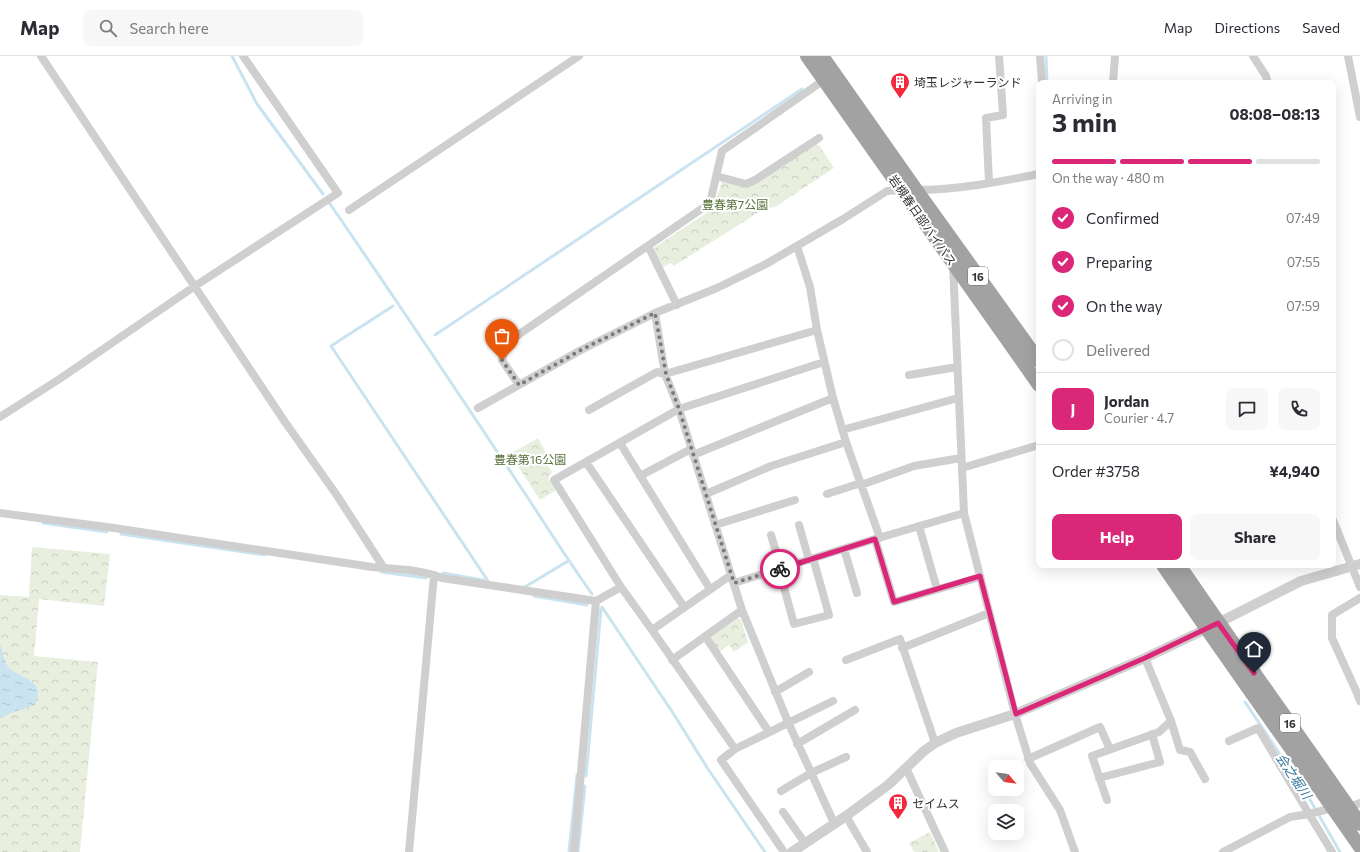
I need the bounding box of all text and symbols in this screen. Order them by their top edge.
search box [83,10,363,46]
text: Map [20,16,59,39]
icon: search [97,17,119,39]
text: Search here [129,19,209,37]
text: Map [1164,19,1193,36]
text: Directions [1215,19,1280,36]
text: Saved [1302,19,1340,36]
building icon: 埼玉レジャーランド [889,71,911,99]
place label: 埼玉レジャーランド [914,75,1021,89]
text: Arriving in [1052,91,1112,107]
text: 08:08–08:13 [1230,105,1320,123]
text: 3 min [1052,106,1117,137]
text: On the way · 480 m [1052,170,1164,186]
street label: 岩槻春日部バイパス [886,172,960,268]
park label: 豊春第7公園 [702,197,768,211]
icon: check [1052,207,1074,229]
text: Confirmed [1086,209,1159,227]
text: 07:49 [1286,210,1320,226]
icon: check [1052,251,1074,273]
text: Preparing [1086,253,1152,271]
text: 07:55 [1287,254,1320,270]
road number: 16 [968,267,988,285]
icon: check [1052,295,1074,317]
text: On the way [1086,297,1163,315]
text: 07:59 [1286,298,1320,314]
pin [485,319,519,360]
icon: bag [491,325,513,347]
text: Delivered [1086,341,1150,359]
button: chat [1226,388,1268,430]
button: phone [1278,388,1320,430]
text: Jordan [1104,392,1149,410]
text: J [1071,400,1075,418]
text: Courier · 4.7 [1104,410,1174,426]
park label: 豊春第16公園 [494,452,566,466]
text: Order #3758 [1052,462,1140,480]
text: ¥4,940 [1269,462,1320,480]
button: Help [1052,514,1182,560]
button: Share [1190,514,1320,560]
courier [760,549,800,589]
icon: bike [769,558,791,580]
pin [1237,632,1271,673]
icon: home [1243,638,1265,660]
road number: 16 [1280,714,1300,732]
water label: 会之堀川 [1273,750,1316,804]
north arrow [988,760,1024,796]
map controls [988,760,1024,840]
building icon: セイムス [887,792,909,820]
place label: セイムス [912,796,960,810]
button: layers [988,804,1024,840]

